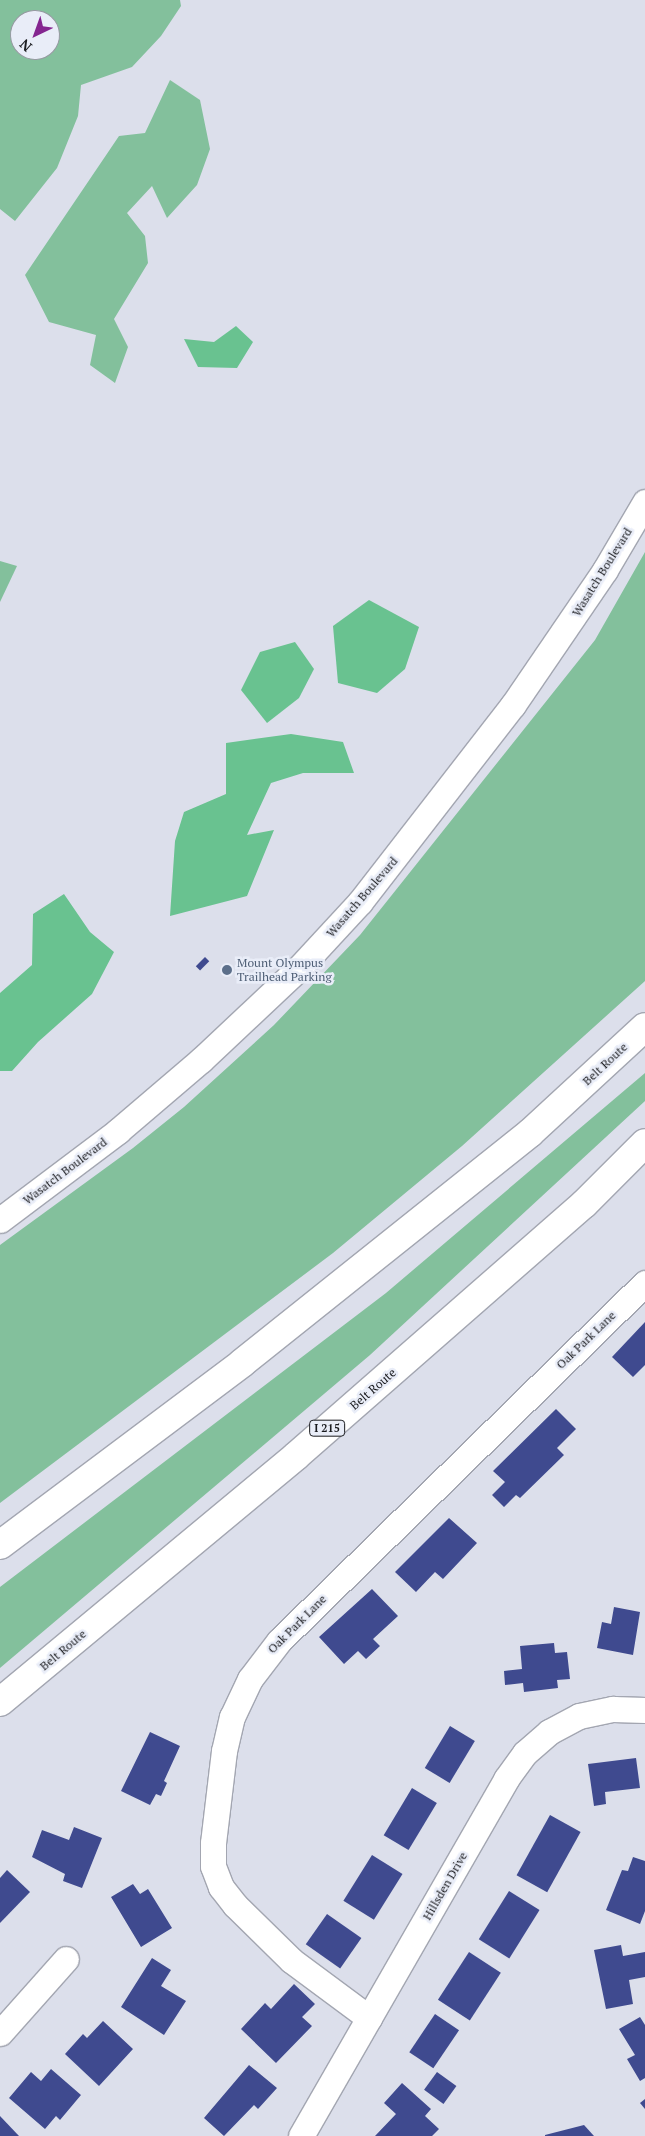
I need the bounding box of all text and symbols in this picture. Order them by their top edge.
north arrow [10,10,60,60]
text: N [15,35,36,56]
street label: Wasatch Boulevard [569,525,635,619]
street label: Wasatch Boulevard [323,854,401,940]
place label: Mount Olympus Trailhead Parking [237,956,332,984]
marker: Mount Olympus Trailhead Parking [221,964,233,976]
street label: Belt Route [580,1040,630,1088]
street label: Wasatch Boulevard [20,1135,110,1207]
street label: Oak Park Lane [553,1308,619,1372]
street label: Belt Route [347,1365,399,1413]
road number: I 215 [308,1420,346,1436]
street label: Oak Park Lane [265,1592,329,1656]
street label: Belt Route [37,1627,89,1673]
street label: Hillsden Drive [420,1849,470,1923]

